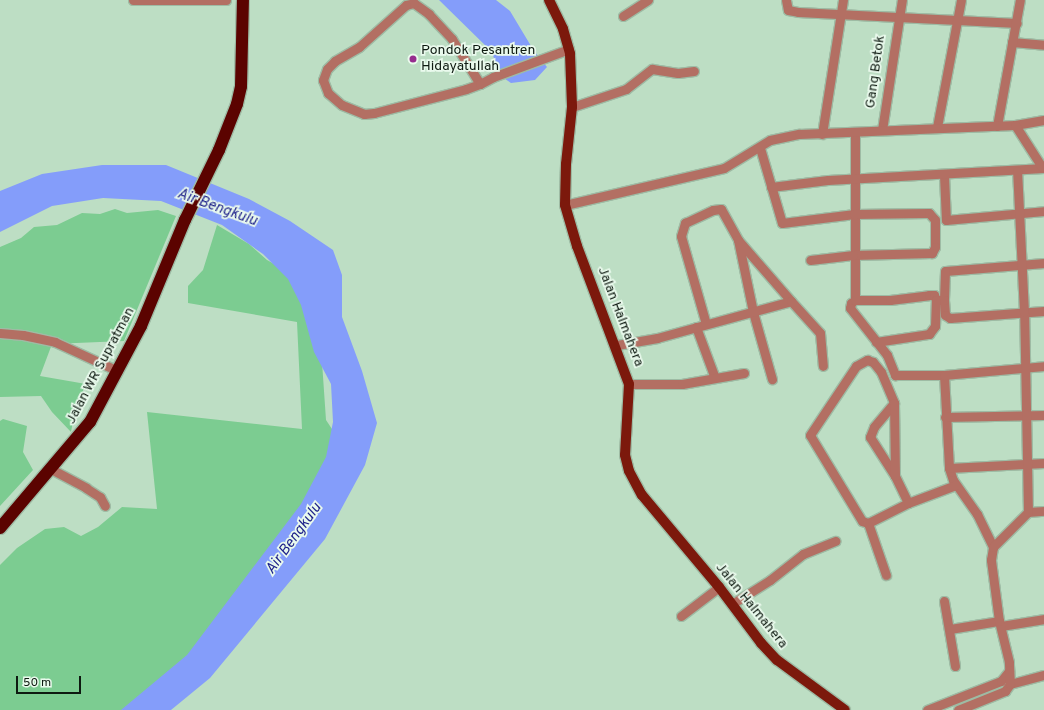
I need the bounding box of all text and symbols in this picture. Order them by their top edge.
street label: Gang Betok [863,34,889,110]
place label: Pondok Pesantren Hidayatullah [421,43,535,76]
marker: Pondok Pesantren Hidayatullah [408,54,418,64]
water label: Air Bengkulu [175,185,259,231]
street label: Jalan Halmahera [593,265,647,369]
street label: Jalan WR Supratman [63,305,139,427]
water label: Air Bengkulu [262,500,326,578]
street label: Jalan Halmahera [711,560,791,652]
scale bar [18,668,83,694]
text: 50 m [23,675,51,691]

